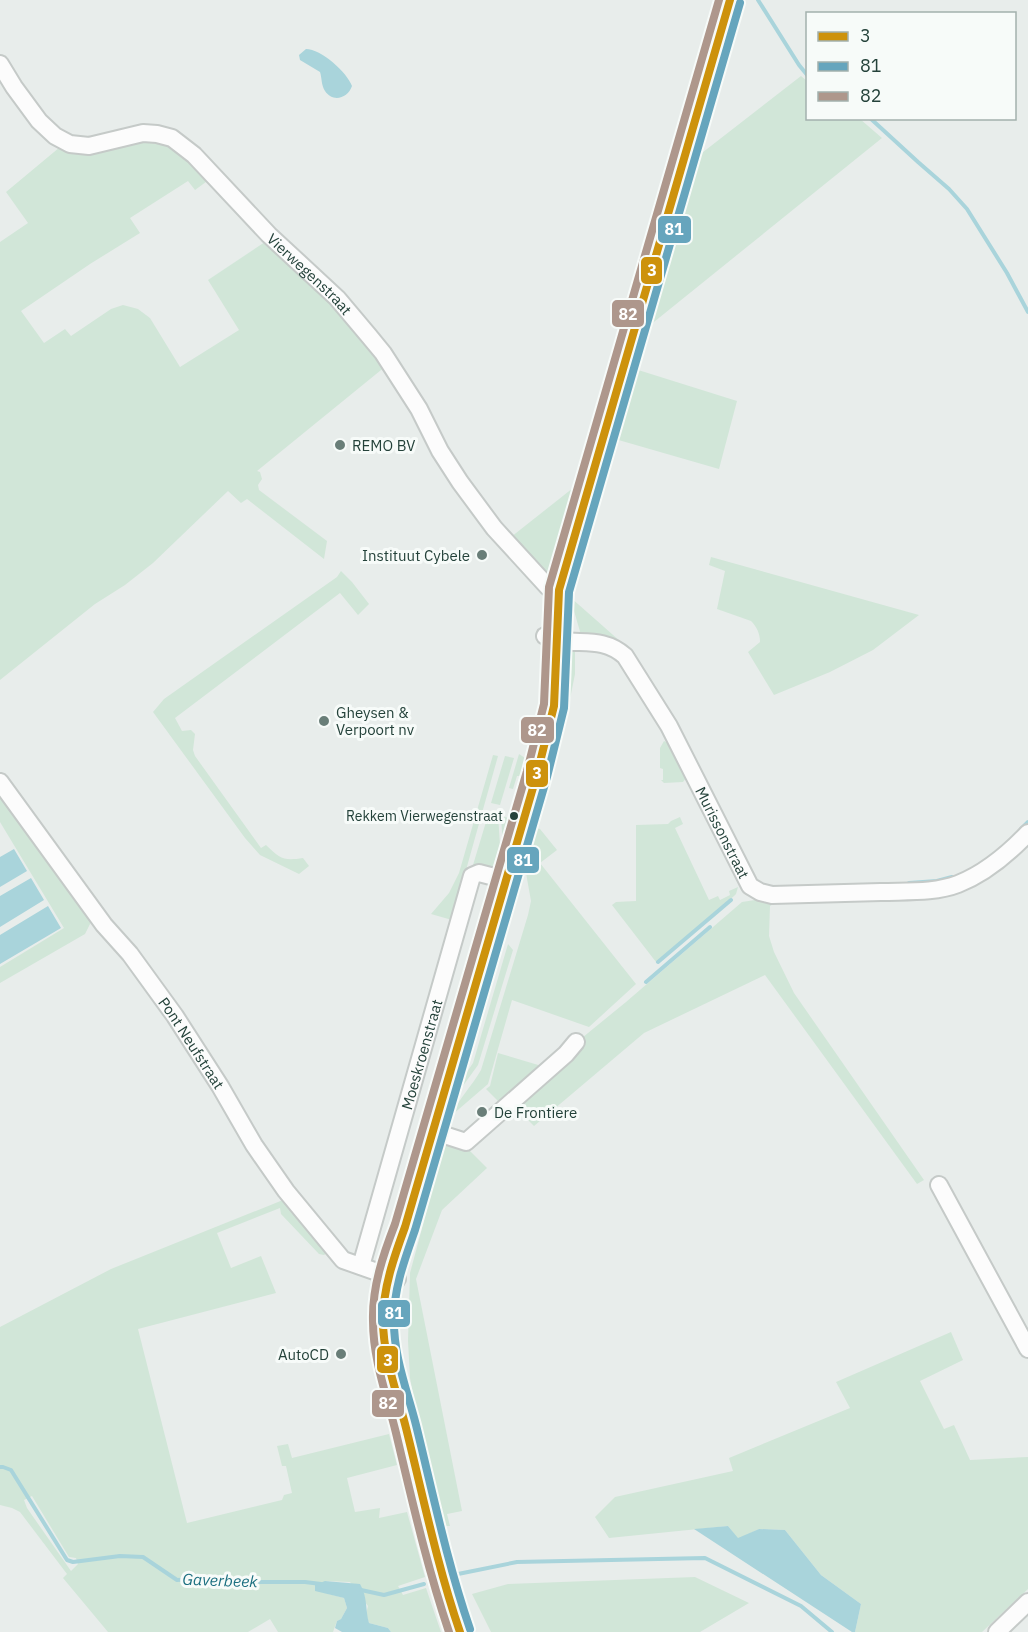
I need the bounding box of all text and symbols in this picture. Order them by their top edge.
legend [806,12,1016,120]
text: 3 [860,24,871,47]
text: 81 [860,54,882,77]
text: 82 [860,84,882,107]
line badge: 81 [657,215,692,244]
text: 81 [664,219,684,239]
street label: Vierwegenstraat [263,229,356,318]
line badge: 3 [640,256,663,285]
text: 3 [647,260,657,280]
line badge: 82 [611,299,645,328]
text: 82 [618,304,638,324]
place label: REMO BV [352,436,415,455]
marker: REMO BV [333,438,347,452]
place label: Instituut Cybele [362,546,470,565]
marker: Instituut Cybele [475,548,489,562]
place label: Gheysen & Verpoort nv [336,703,415,739]
marker: Gheysen & Verpoort nv [317,714,331,728]
line badge: 82 [520,716,555,744]
text: 82 [527,720,547,740]
line badge: 3 [525,759,549,788]
text: 3 [532,763,542,783]
street label: Murissonstraat [692,783,754,882]
place label: Rekkem Vierwegenstraat [346,807,503,825]
marker: Rekkem Vierwegenstraat [508,810,520,822]
line badge: 81 [506,846,540,874]
text: 81 [513,850,533,870]
street label: Pont Neufstraat [155,993,229,1092]
street label: Moeskroenstraat [396,997,446,1112]
place label: De Frontiere [494,1103,577,1122]
marker: De Frontiere [475,1105,489,1119]
line badge: 81 [377,1299,411,1328]
text: 81 [384,1303,404,1323]
place label: AutoCD [278,1345,329,1364]
line badge: 3 [376,1345,399,1374]
marker: AutoCD [334,1347,348,1361]
text: 3 [383,1350,393,1370]
line badge: 82 [371,1389,405,1418]
text: 82 [378,1393,398,1413]
water label: Gaverbeek [182,1569,259,1591]

